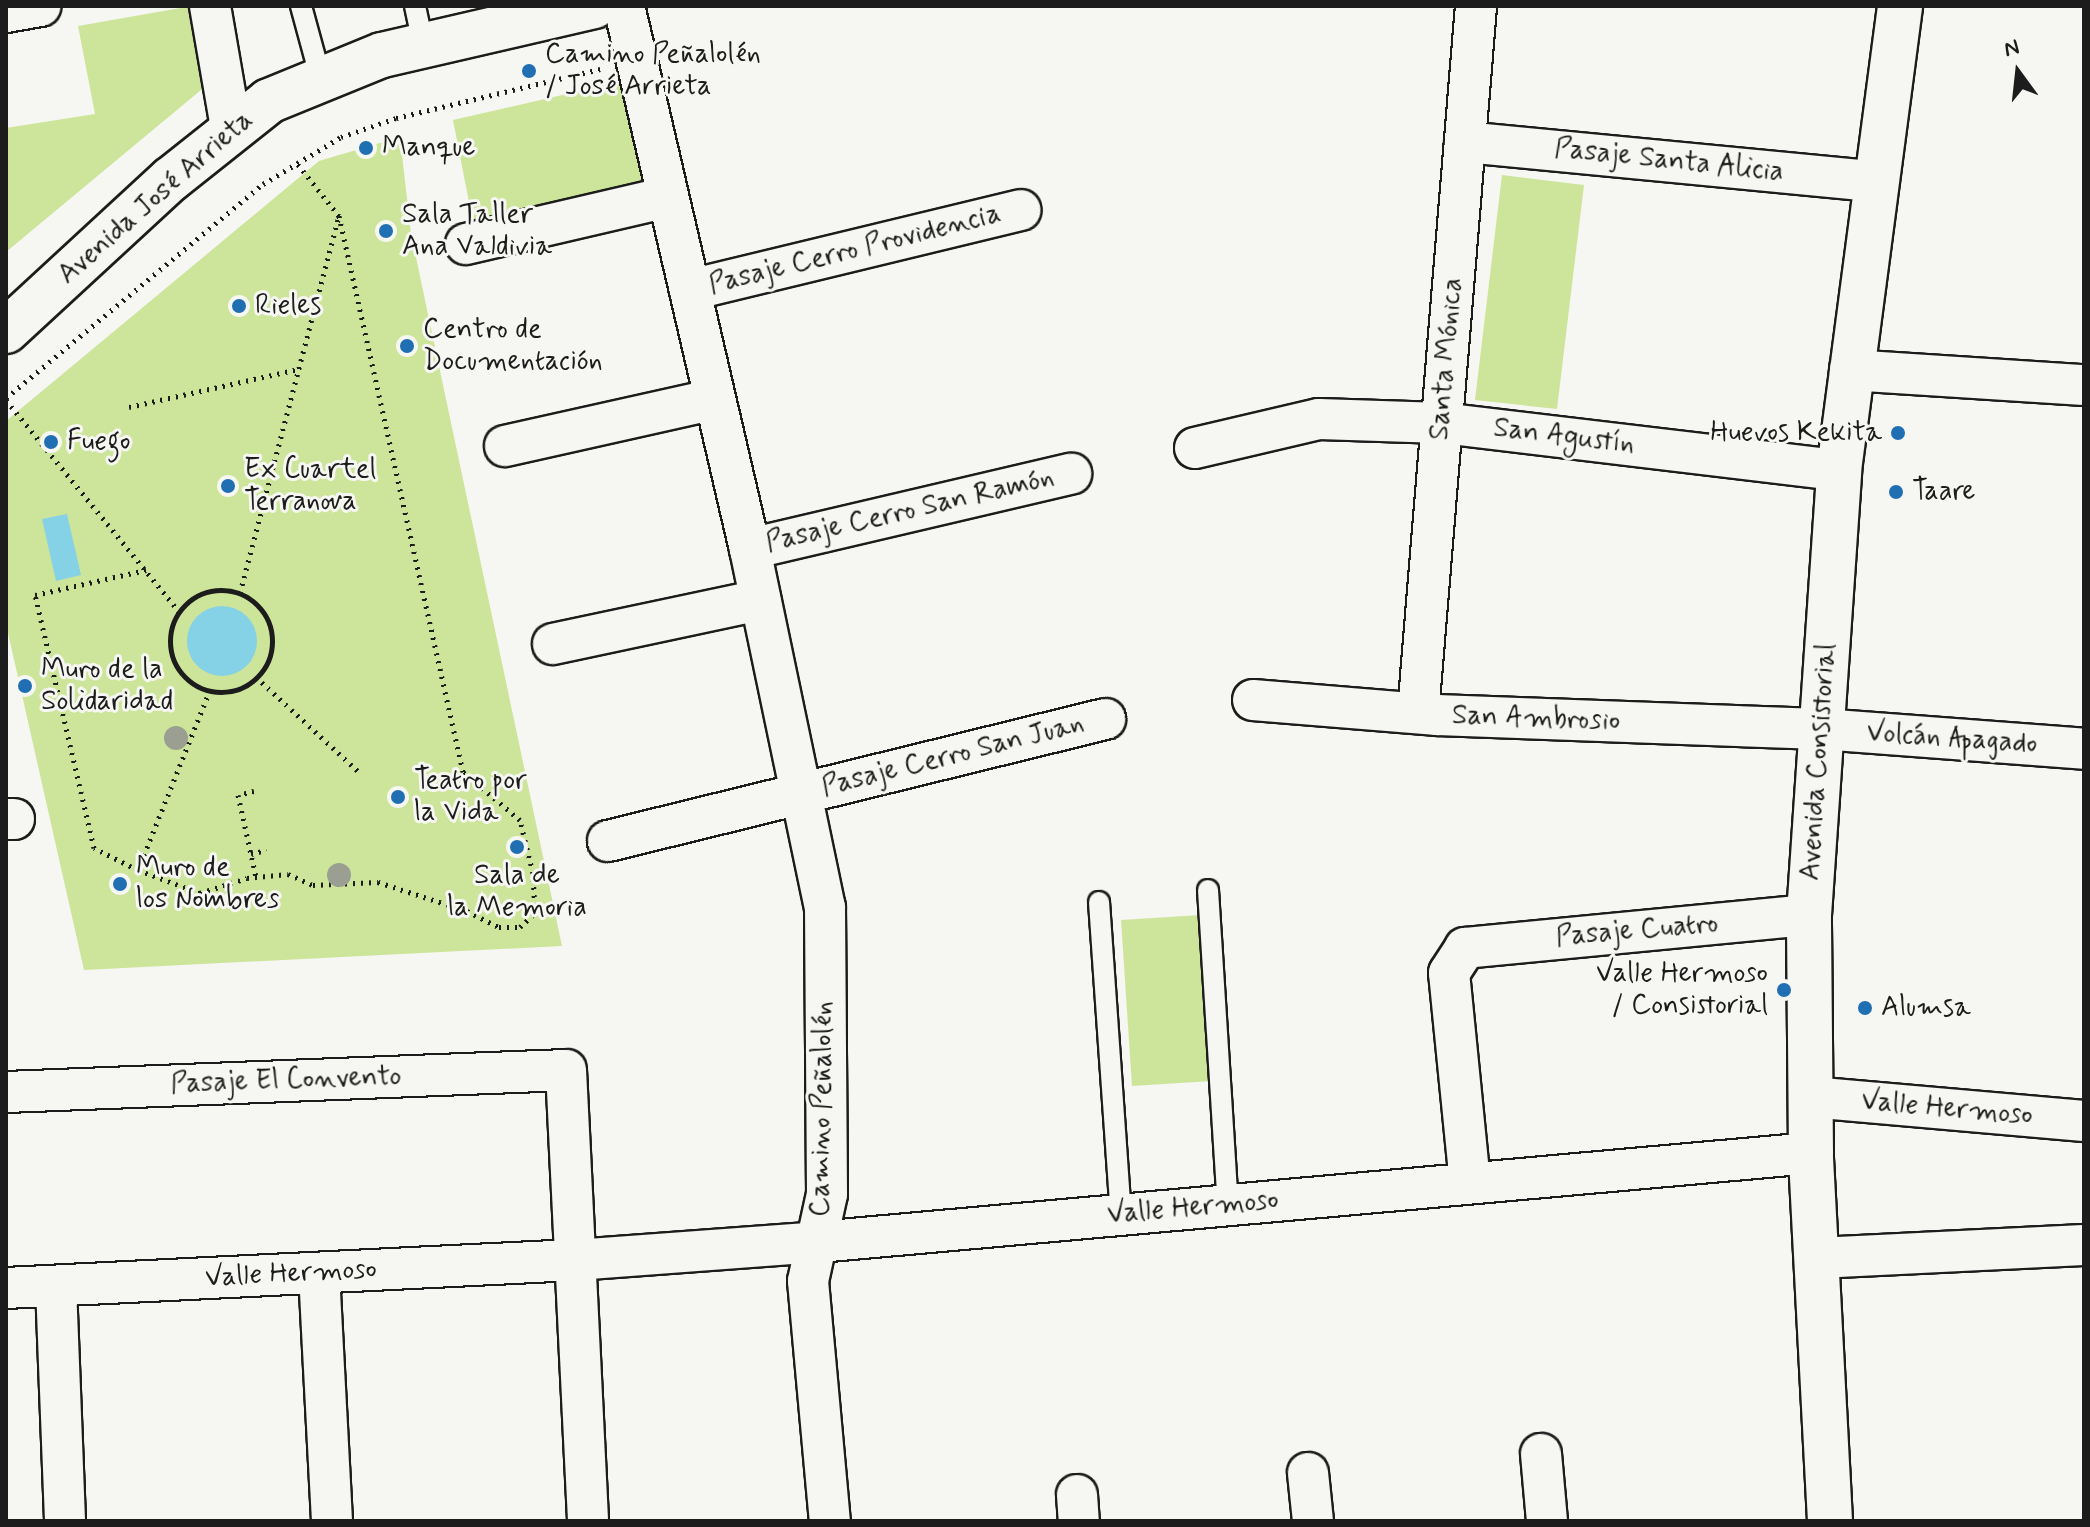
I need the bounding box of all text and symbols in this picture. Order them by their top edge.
north arrow [1978,32,2058,112]
text: N [2001,33,2022,64]
place label: Camino Peñalolén / José Arrieta [545,38,761,104]
marker: Camino Peñalolén / José Arrieta [520,62,538,80]
street label: Avenida José Arrieta [51,104,261,292]
place label: Manque [382,131,476,165]
street label: Pasaje Santa Alicia [1553,132,1785,190]
marker: Manque [357,139,375,157]
street label: Pasaje Cerro Providencia [706,197,1004,303]
place label: Sala Taller Ana Valdivia [402,198,550,264]
marker: Sala Taller Ana Valdivia [377,222,395,240]
street label: Santa Mónica [1423,276,1471,442]
place label: Rieles [255,289,321,323]
marker: Rieles [230,297,248,315]
place label: Centro de Documentación [423,313,603,379]
marker: Centro de Documentación [398,337,416,355]
street label: San Agustín [1495,412,1633,462]
place label: Huevos Kekita [1710,416,1882,450]
marker: Huevos Kekita [1889,424,1907,442]
place label: Fuego [67,425,131,459]
marker: Fuego [42,433,60,451]
place label: Ex Cuartel Terranova [244,453,375,519]
street label: Pasaje Cerro San Ramón [762,461,1058,561]
place label: Taare [1912,475,1975,509]
marker: Ex Cuartel Terranova [219,477,237,495]
marker: Taare [1887,483,1905,501]
street label: Avenida Consistorial [1794,642,1844,882]
place label: Muro de la Solidaridad [41,653,173,719]
marker: Muro de la Solidaridad [16,677,34,695]
street label: San Ambrosio [1454,699,1618,739]
street label: Pasaje Cerro San Juan [817,707,1089,805]
street label: Volcán Apagado [1866,716,2038,762]
place label: Teatro por la Vida [414,764,527,830]
marker: Teatro por la Vida [389,788,407,806]
marker: Sala de la Memoria [508,838,526,856]
place label: Muro de los Nombres [136,851,283,917]
place label: Sala de la Memoria [447,859,587,925]
marker: Muro de los Nombres [111,875,129,893]
street label: Pasaje Cuatro [1554,907,1720,955]
place label: Valle Hermoso / Consistorial [1595,957,1768,1023]
marker: Valle Hermoso / Consistorial [1775,981,1793,999]
place label: Alumsa [1881,991,1971,1025]
marker: Alumsa [1856,999,1874,1017]
street label: Camino Peñalolén [804,1001,842,1217]
street label: Pasaje El Convento [175,1060,397,1102]
street label: Valle Hermoso [1860,1085,2034,1133]
street label: Valle Hermoso [1106,1184,1280,1232]
street label: Valle Hermoso [204,1253,378,1295]

